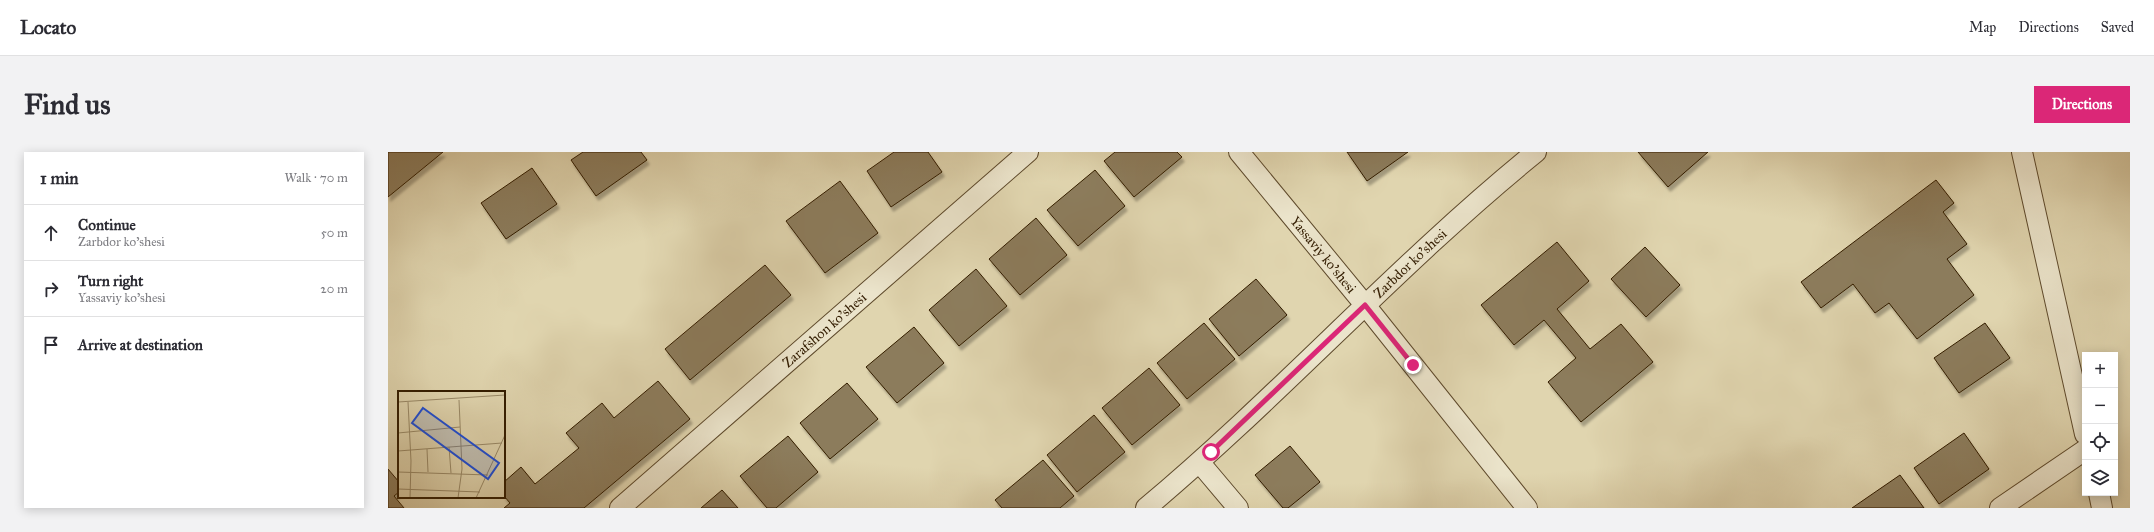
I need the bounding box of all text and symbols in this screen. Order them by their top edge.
text: Locato [20,16,76,39]
text: Map [1969,19,1996,36]
text: Directions [2018,19,2079,36]
text: Saved [2101,19,2134,36]
button: Directions [2034,86,2130,123]
text: Find us [24,87,110,122]
text: 1 min [40,168,79,189]
text: Walk · 70 m [285,170,348,186]
street label: Yassaviy ko'shesi [1287,213,1360,297]
text: Continue [78,216,136,234]
icon: ahead [40,222,62,244]
text: 50 m [321,225,348,241]
street label: Zarbdor ko'shesi [1370,225,1450,301]
text: Zarbdor ko'shesi [78,234,165,250]
text: Turn right [78,272,143,290]
icon: right [40,278,62,300]
text: 20 m [320,281,348,297]
street label: Zarafshon ko'shesi [779,289,870,371]
text: Yassaviy ko'shesi [78,290,166,306]
icon: arrive [40,334,62,356]
text: Arrive at destination [78,336,203,354]
map controls [2082,352,2118,496]
button: + [2082,352,2118,388]
route end [1404,356,1422,374]
button: − [2082,388,2118,424]
inset map [398,391,505,498]
button: locate [2082,424,2118,460]
route start [1202,443,1220,461]
button: layers [2082,460,2118,496]

